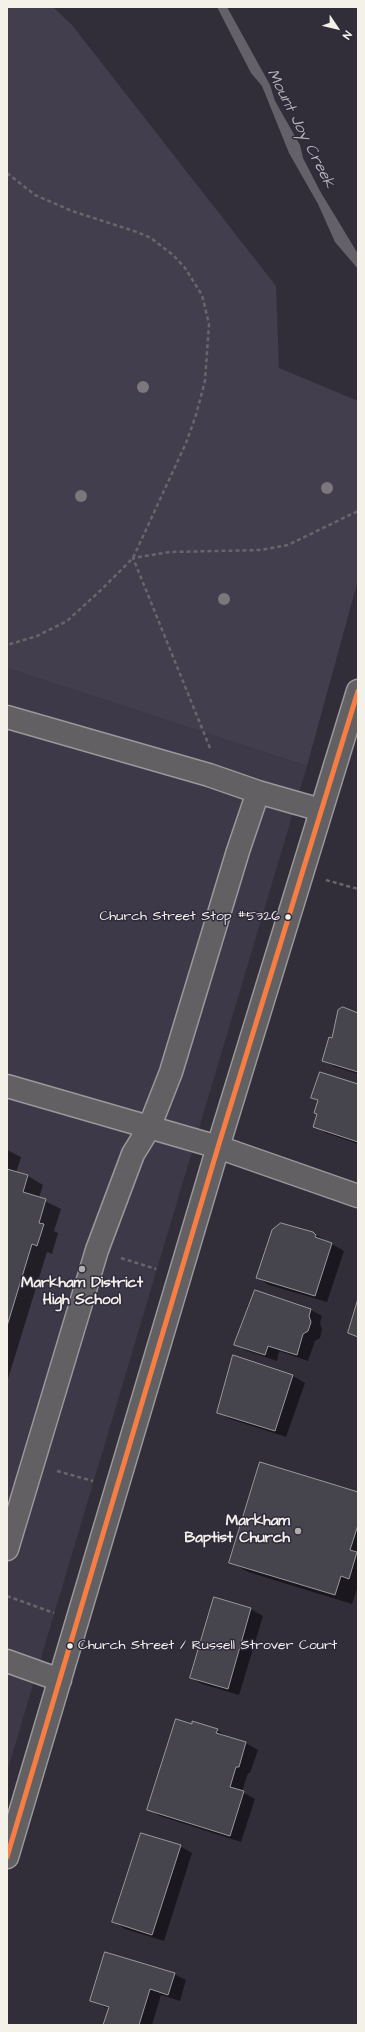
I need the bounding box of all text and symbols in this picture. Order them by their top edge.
north arrow [317,8,357,48]
text: N [339,28,355,42]
water label: Mount Joy Creek [262,66,338,192]
place label: Church Street Stop #5326 [99,909,280,925]
marker: Church Street Stop #5326 [283,912,293,922]
marker: Markham District High School [77,1264,87,1274]
place label: Markham District High School [21,1275,143,1310]
place label: Markham Baptist Church [185,1513,290,1548]
marker: Markham Baptist Church [293,1526,303,1536]
place label: Church Street / Russell Strover Court [78,1638,337,1654]
marker: Church Street / Russell Strover Court [65,1641,75,1651]

